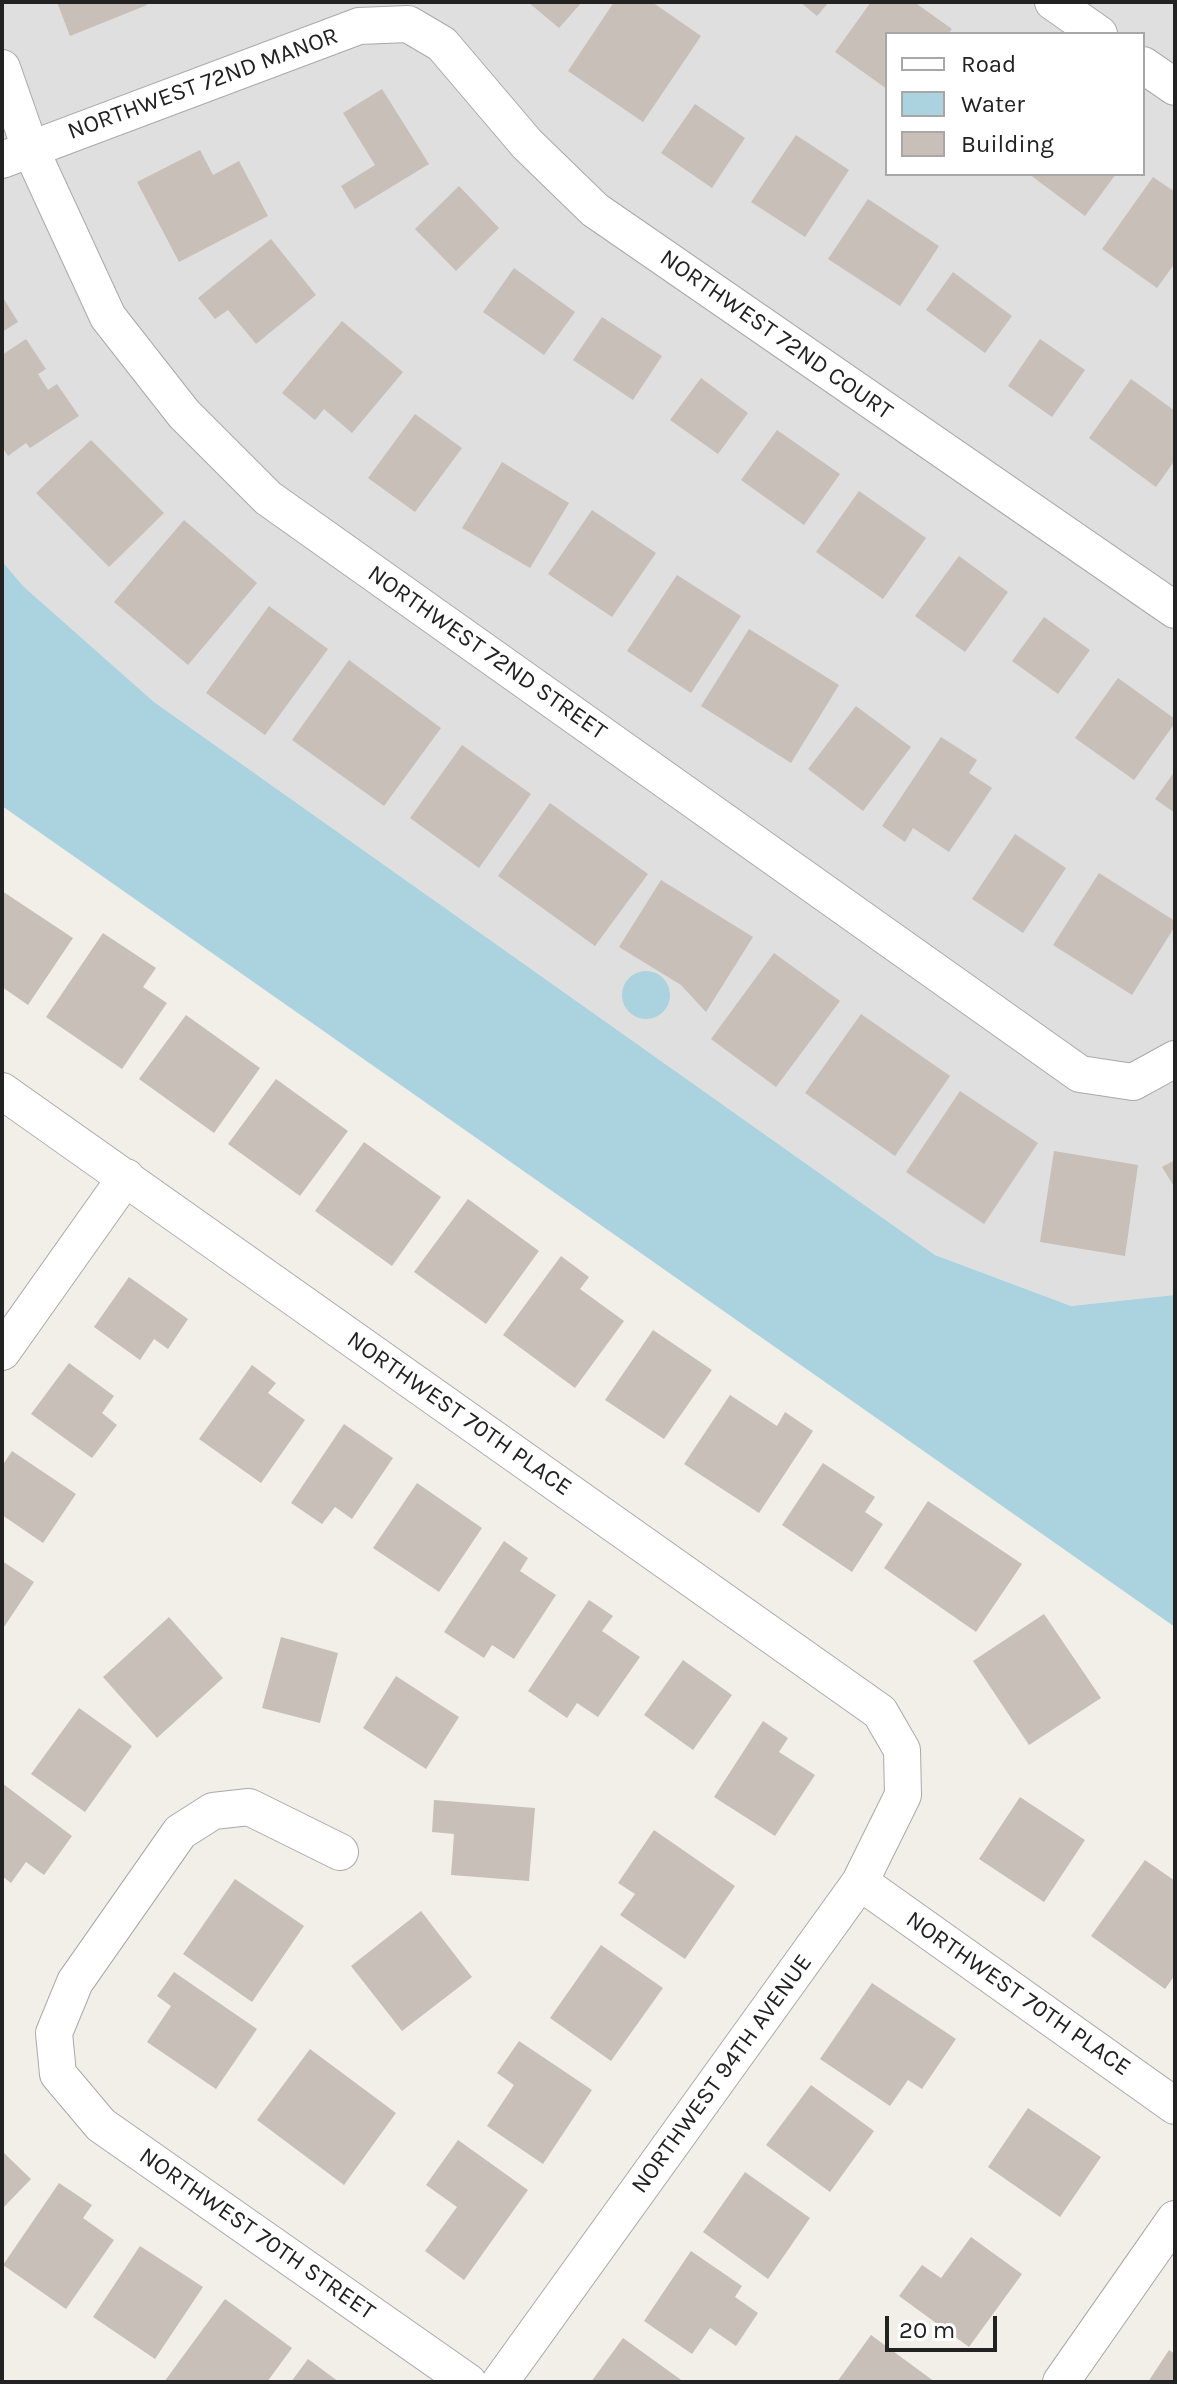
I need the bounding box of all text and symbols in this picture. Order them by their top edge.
street label: NORTHWEST 72ND MANOR [64,22,342,146]
legend [885,32,1145,176]
text: Road [961,50,1016,78]
text: Water [961,90,1025,118]
text: Building [961,130,1054,158]
street label: NORTHWEST 72ND COURT [654,244,898,426]
street label: NORTHWEST 72ND STREET [362,559,612,747]
street label: NORTHWEST 70TH PLACE [341,1325,577,1503]
street label: NORTHWEST 70TH PLACE [900,1905,1136,2083]
street label: NORTHWEST 94TH AVENUE [626,1949,818,2199]
street label: NORTHWEST 70TH STREET [134,2142,380,2326]
scale bar [889,2300,1001,2350]
text: 20 m [899,2316,955,2344]

